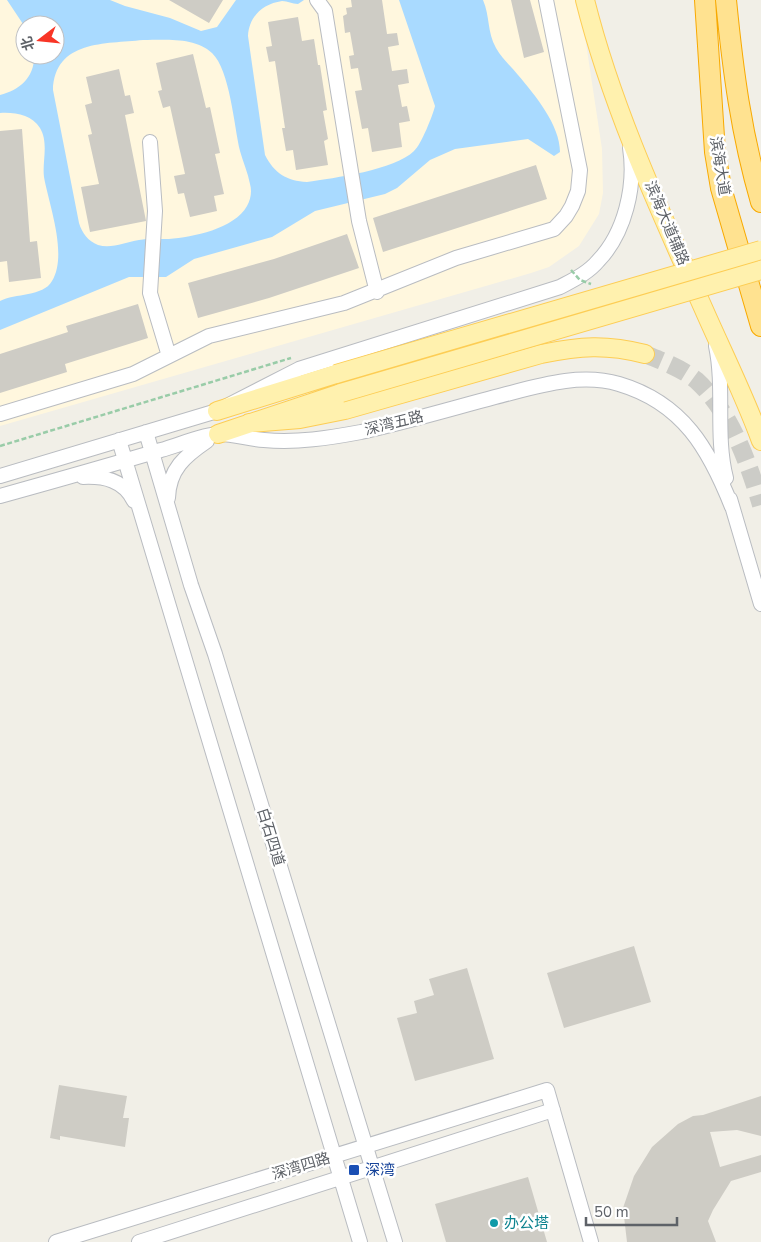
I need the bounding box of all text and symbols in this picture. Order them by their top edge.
north arrow [15,15,65,65]
text: 北 [17,34,39,53]
street label: 滨海大道 [705,135,735,197]
street label: 滨海大道辅路 [640,178,694,268]
street label: 深湾五路 [362,406,426,440]
street label: 白石四道 [253,805,289,869]
street label: 深湾四路 [269,1148,333,1184]
place label: 深湾 [365,1160,395,1180]
marker: 深湾 [347,1163,361,1177]
scale bar [586,1194,677,1226]
text: 50 m [594,1202,629,1222]
place label: 办公塔 [504,1213,549,1233]
marker: 办公塔 [488,1217,500,1229]

